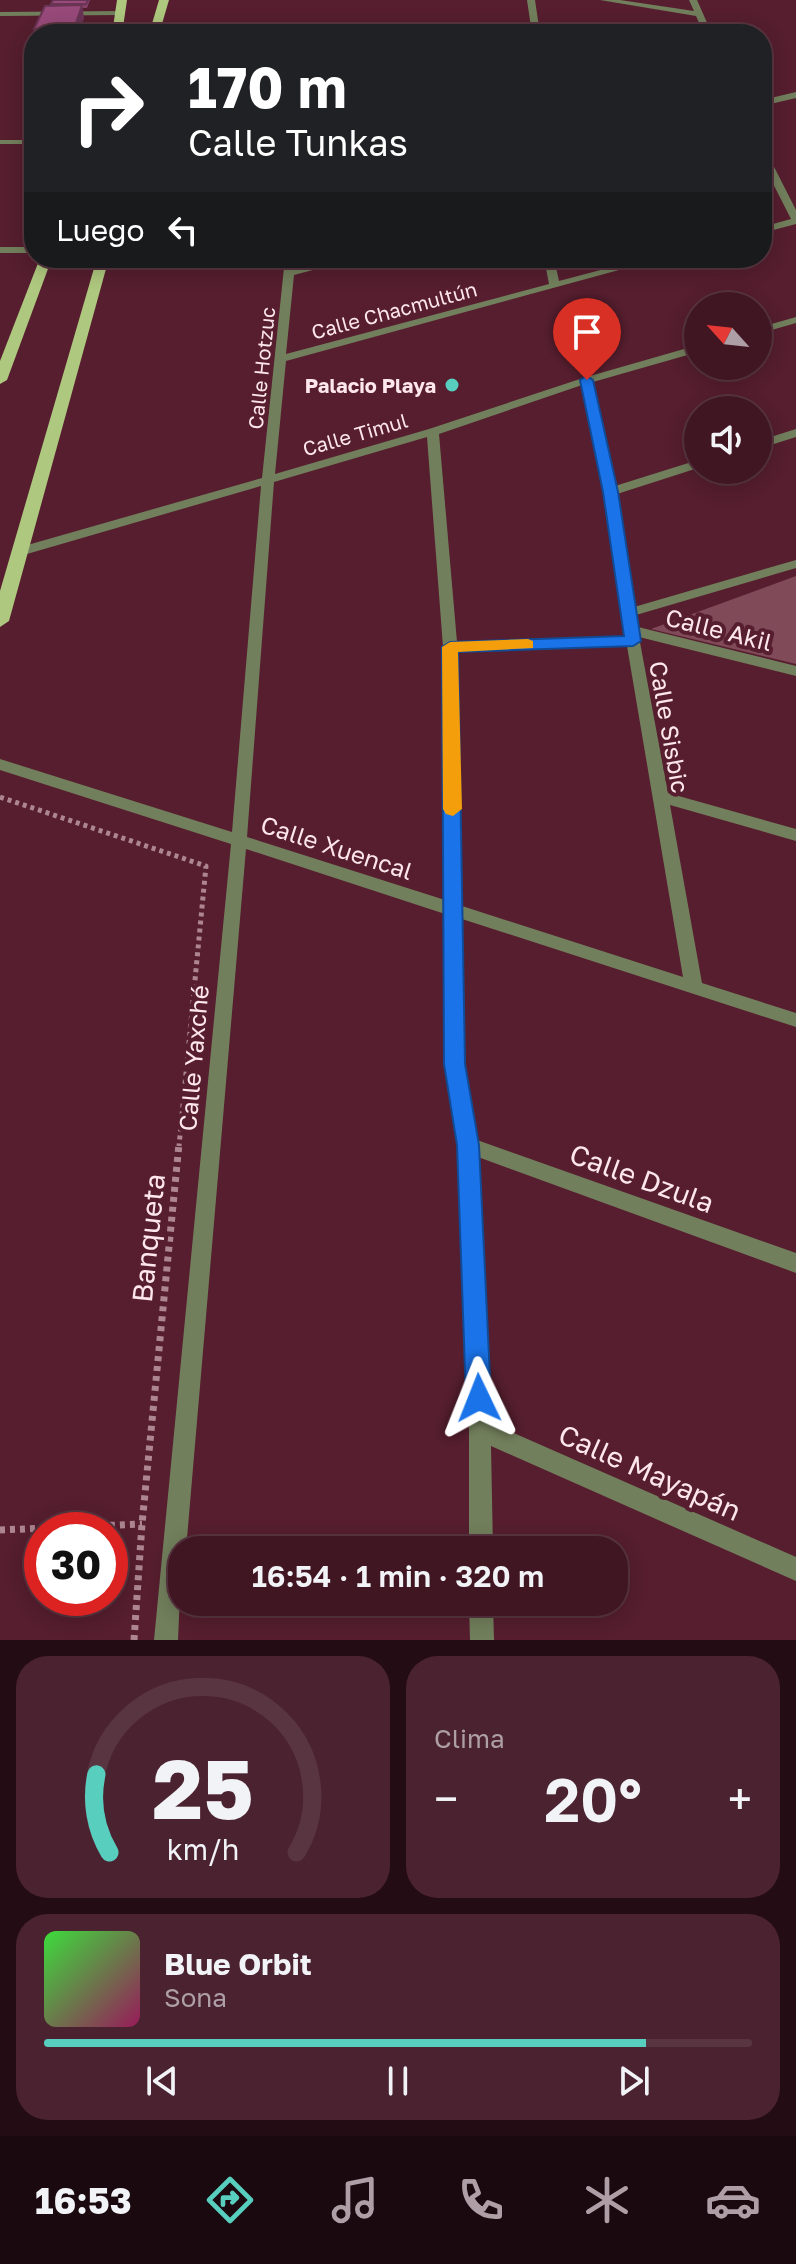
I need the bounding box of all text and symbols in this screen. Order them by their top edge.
text: 170 m [188,53,347,120]
icon: right [56,56,160,160]
text: Calle Tunkas [188,121,408,164]
icon: left [161,208,205,252]
text: Luego [56,212,145,248]
street label: Calle Chacmultún [309,276,479,344]
north arrow [684,292,772,380]
map controls [684,292,772,484]
pin [553,298,621,380]
street label: Calle Hotzuc [243,306,279,430]
icon: arrive [565,310,609,354]
place label: Palacio Playa [305,373,436,397]
marker: Palacio Playa [443,376,461,394]
button: sound [684,396,772,484]
street label: Calle Timul [300,408,410,460]
street label: Calle Akil [663,602,775,656]
street label: Calle Sisbic [644,659,696,795]
street label: Calle Xuencal [257,809,417,885]
street label: Calle Yaxché [172,984,214,1132]
street label: Calle Dzula [565,1137,719,1219]
street label: Banqueta [125,1172,171,1304]
position arrow [437,1356,521,1440]
street label: Calle Mayapán [554,1417,746,1527]
speed limit sign: 30 [24,1512,128,1616]
text: 16:54 · 1 min · 320 m [252,1558,544,1594]
text: Clima [434,1723,505,1754]
text: 25 [152,1737,254,1837]
text: 20° [544,1763,642,1835]
text: − [434,1772,458,1825]
text: + [728,1772,752,1825]
text: km/h [167,1832,239,1866]
text: Blue Orbit [164,1946,312,1982]
text: Sona [164,1982,227,2013]
icon: previous [140,2059,184,2103]
icon: pause [376,2059,420,2103]
icon: next [612,2059,656,2103]
icon: directions [202,2172,258,2228]
icon: music [327,2172,383,2228]
icon: phone [453,2172,509,2228]
icon: climate [579,2172,635,2228]
icon: car [705,2172,761,2228]
text: 16:53 [35,2179,132,2222]

